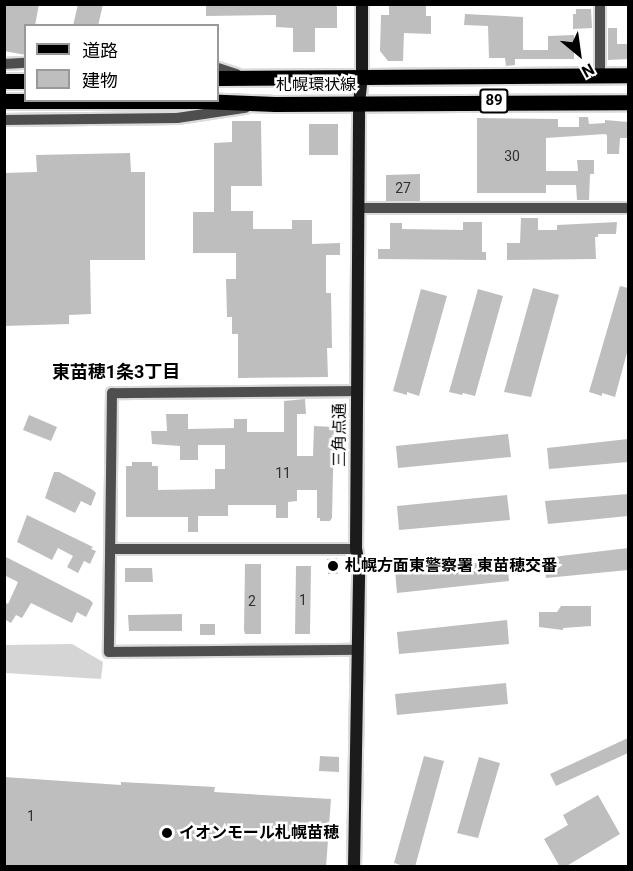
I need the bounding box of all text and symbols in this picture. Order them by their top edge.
legend [24,24,219,102]
north arrow [549,24,609,84]
text: 道路 [82,40,118,61]
text: N [578,59,598,81]
text: 建物 [82,70,118,91]
street label: 札幌環状線 [276,75,356,95]
road number: 89 [479,89,509,113]
house number: 30 [504,148,520,164]
house number: 27 [395,180,411,196]
district label: 東苗穂1条3丁目 [52,361,180,383]
street label: 三角点通 [330,403,350,467]
house number: 11 [275,465,291,481]
place label: 札幌方面東警察署 東苗穂交番 [345,556,557,576]
marker: 札幌方面東警察署 東苗穂交番 [326,559,340,573]
house number: 1 [299,592,307,608]
house number: 2 [248,593,256,609]
house number: 1 [27,808,35,824]
place label: イオンモール札幌苗穂 [179,823,339,843]
marker: イオンモール札幌苗穂 [160,826,174,840]

